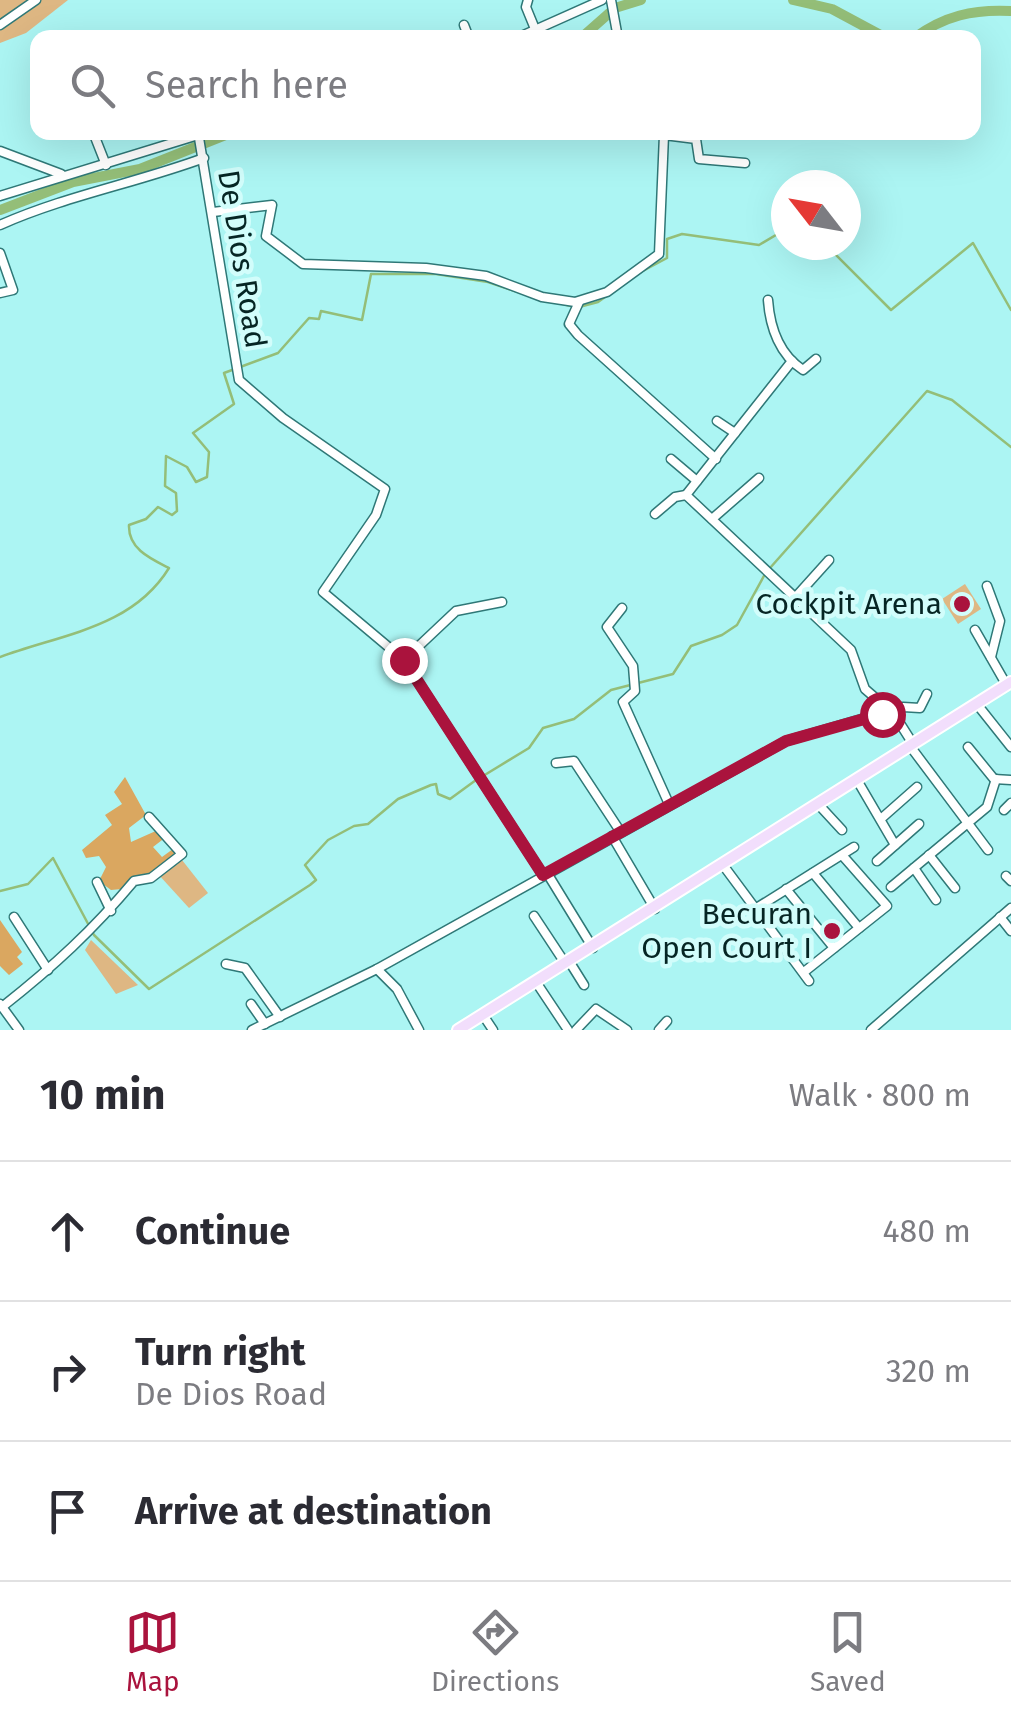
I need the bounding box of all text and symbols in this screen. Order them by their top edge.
search box [30,30,981,140]
icon: search [65,58,120,113]
text: Search here [145,62,348,108]
street label: De Dios Road [210,167,274,351]
north arrow [771,170,861,260]
place label: Cockpit Arena [755,586,942,622]
marker: Cockpit Arena [951,593,973,615]
route end [382,638,428,684]
route start [860,692,906,738]
place label: Becuran Open Court I [641,896,812,966]
marker: Becuran Open Court I [821,920,843,942]
text: 10 min [40,1070,166,1120]
text: Walk · 800 m [789,1076,971,1114]
icon: ahead [40,1204,95,1259]
text: Continue [135,1208,290,1254]
text: 480 m [883,1212,971,1250]
text: Turn right [135,1329,305,1375]
icon: right [40,1344,95,1399]
text: 320 m [886,1352,971,1390]
text: De Dios Road [135,1375,327,1413]
icon: arrive [40,1484,95,1539]
text: Arrive at destination [135,1488,492,1534]
tab: Map [125,1605,180,1698]
tab: Directions [431,1605,559,1698]
tab: Saved [810,1605,886,1698]

